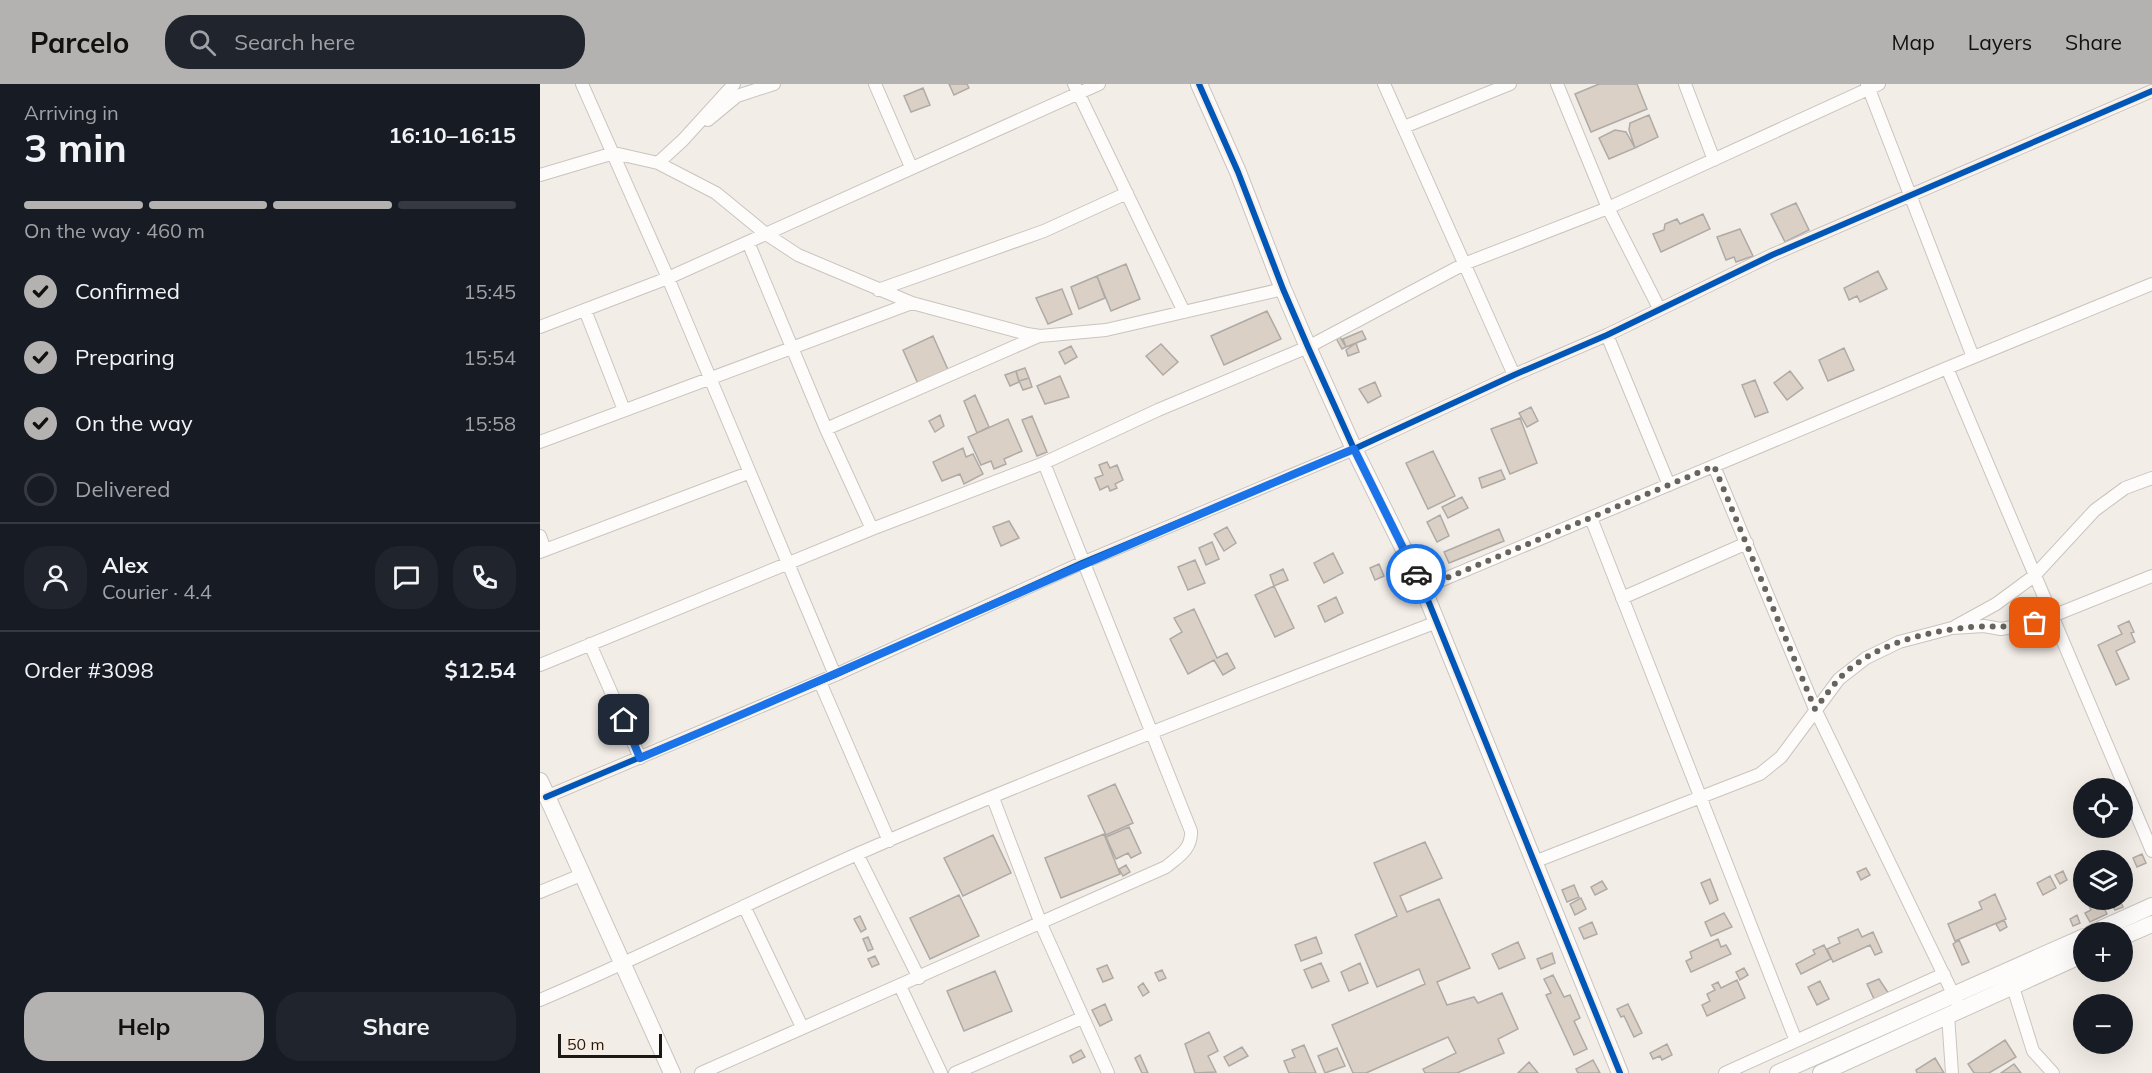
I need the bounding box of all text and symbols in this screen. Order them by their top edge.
search box [165,15,585,69]
text: Parcelo [30,25,129,60]
icon: search [186,26,219,59]
text: Search here [234,28,355,56]
text: Map [1892,29,1935,55]
text: Layers [1968,29,2032,55]
text: Share [2065,29,2122,55]
text: Arriving in [24,100,119,125]
text: 16:10–16:15 [388,121,516,149]
text: 3 min [24,123,127,172]
text: On the way · 460 m [24,218,205,243]
icon: check [24,275,57,308]
text: Confirmed [75,277,180,305]
text: 15:45 [463,279,516,304]
icon: check [24,341,57,374]
text: Preparing [75,343,175,371]
text: 15:54 [463,345,516,370]
icon: check [24,407,57,440]
text: On the way [75,409,193,437]
text: 15:58 [463,411,516,436]
text: Delivered [75,475,170,503]
courier [1386,544,1446,604]
button: person [24,546,87,609]
button: chat [375,546,438,609]
button: phone [453,546,516,609]
text: Alex [102,551,148,579]
icon: car [1400,558,1433,591]
text: Courier · 4.4 [102,579,212,604]
pin [2009,597,2060,648]
icon: bag [2018,606,2051,639]
text: Order #3098 [24,656,154,684]
text: $12.54 [445,656,516,684]
pin [598,694,649,745]
icon: home [607,703,640,736]
map controls [2073,778,2133,1054]
button: locate [2073,778,2133,838]
button: layers [2073,850,2133,910]
button: + [2073,922,2133,982]
button: Help [24,992,264,1061]
button: Share [276,992,516,1061]
button: − [2073,994,2133,1054]
scale bar [558,1031,662,1058]
text: 50 m [567,1034,604,1054]

